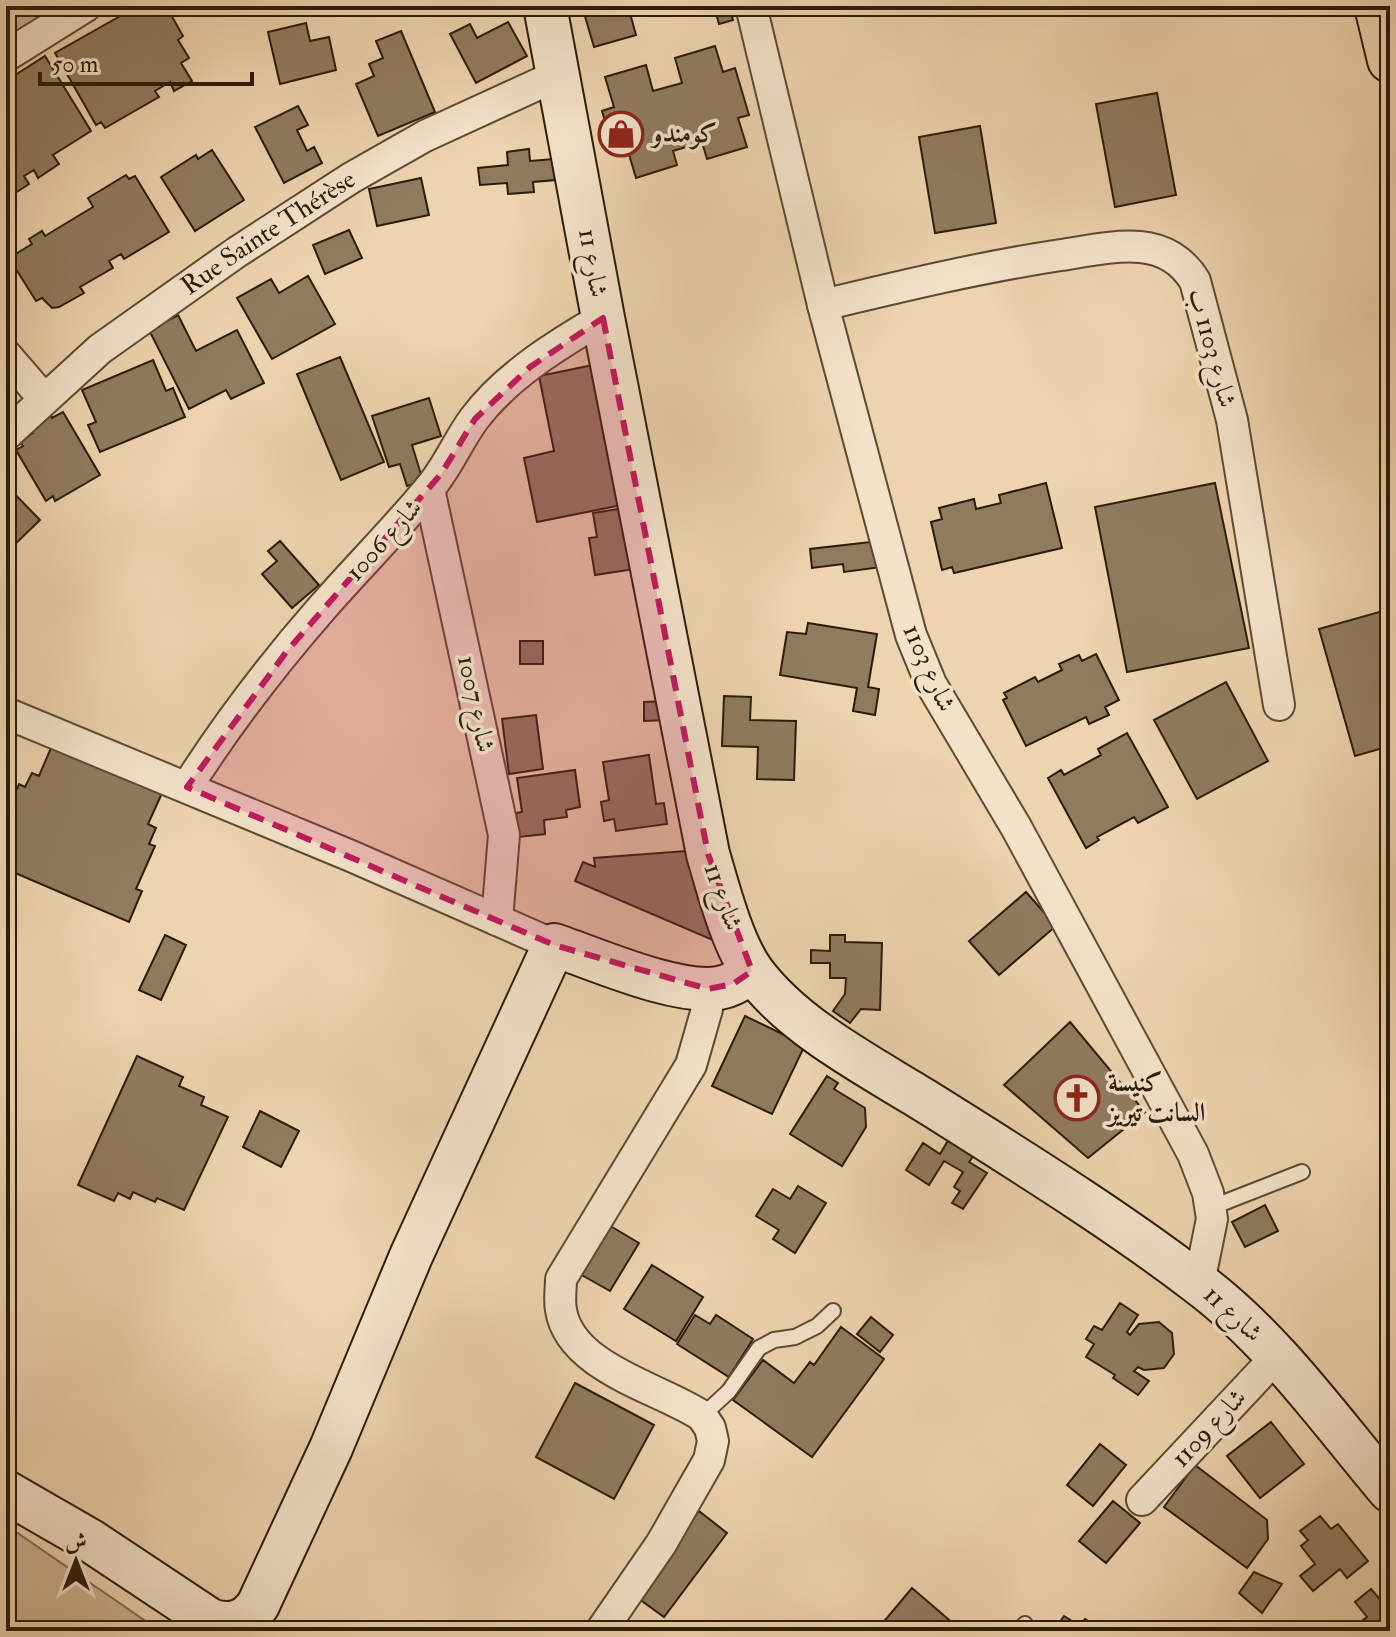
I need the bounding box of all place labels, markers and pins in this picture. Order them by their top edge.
shop icon: كومندو [597,110,645,158]
place label: كومندو [649,118,717,150]
place label: كنيسة السانت تيريز [1105,1067,1206,1129]
church icon: كنيسة السانت تيريز [1053,1074,1101,1122]

